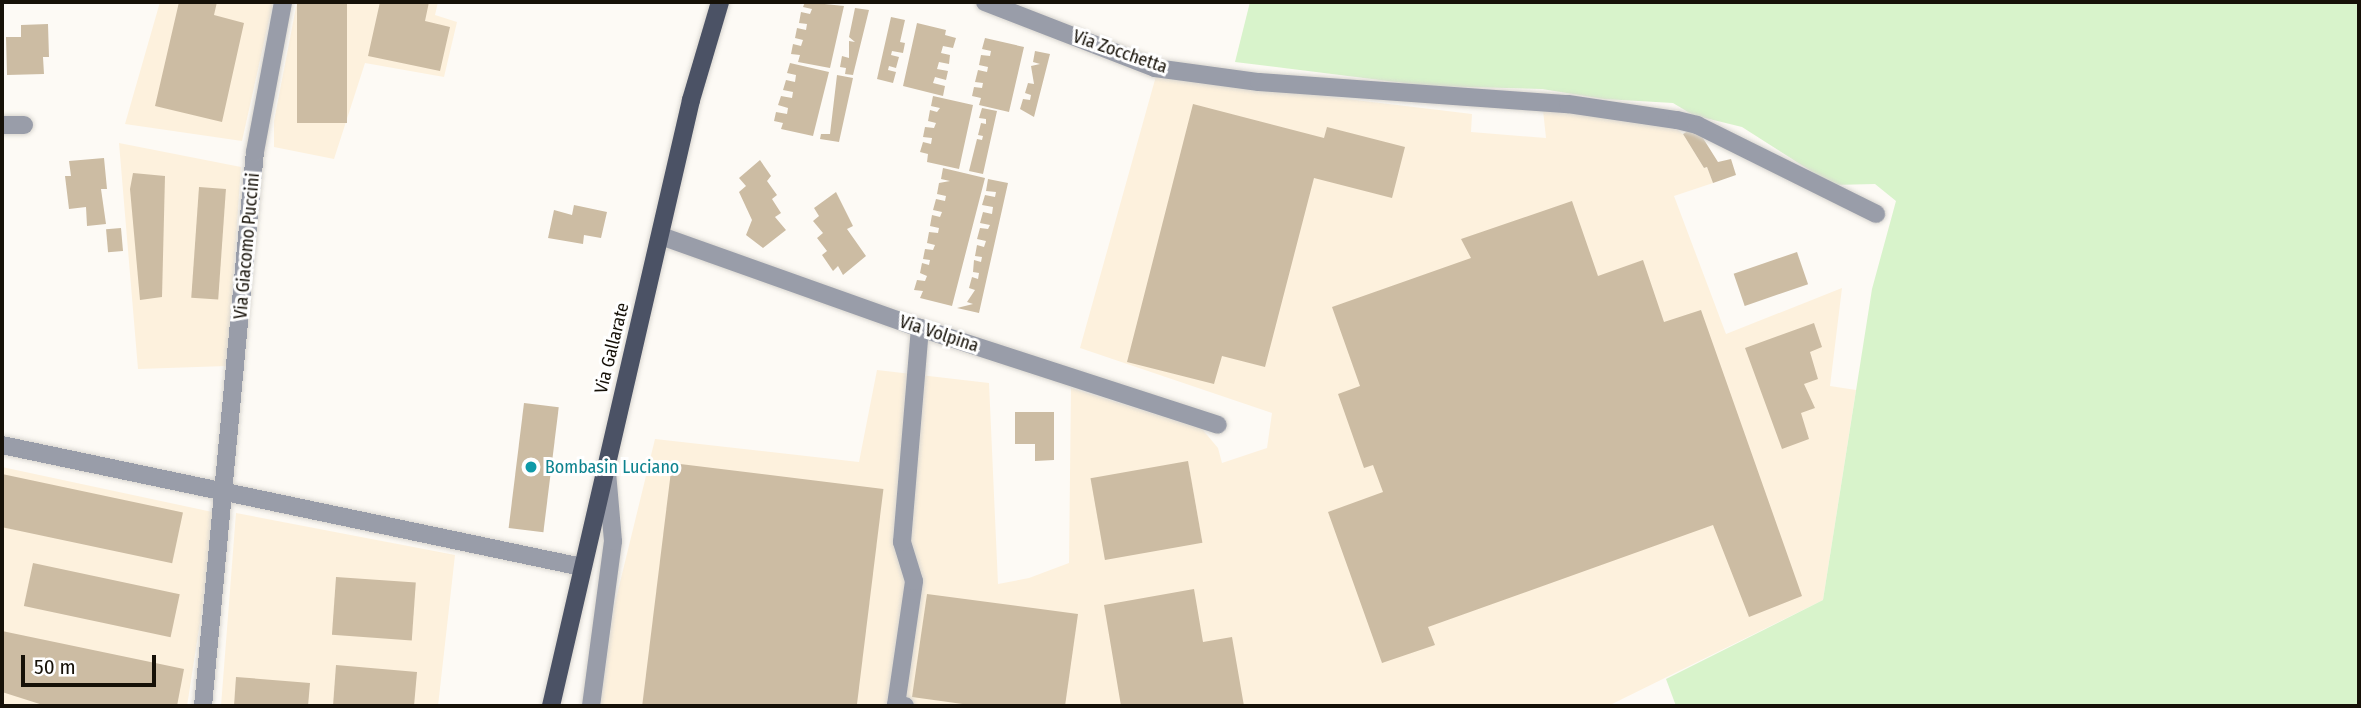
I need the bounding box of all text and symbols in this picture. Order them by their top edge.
street label: Via Zocchetta [1070,26,1170,78]
street label: Via Giacomo Puccini [230,172,264,320]
street label: Via Gallarate [590,300,634,396]
street label: Via Volpina [897,311,981,357]
place label: Bombasin Luciano [545,456,679,478]
marker: Bombasin Luciano [523,459,539,475]
scale bar [24,642,159,686]
text: 50 m [34,654,76,680]

